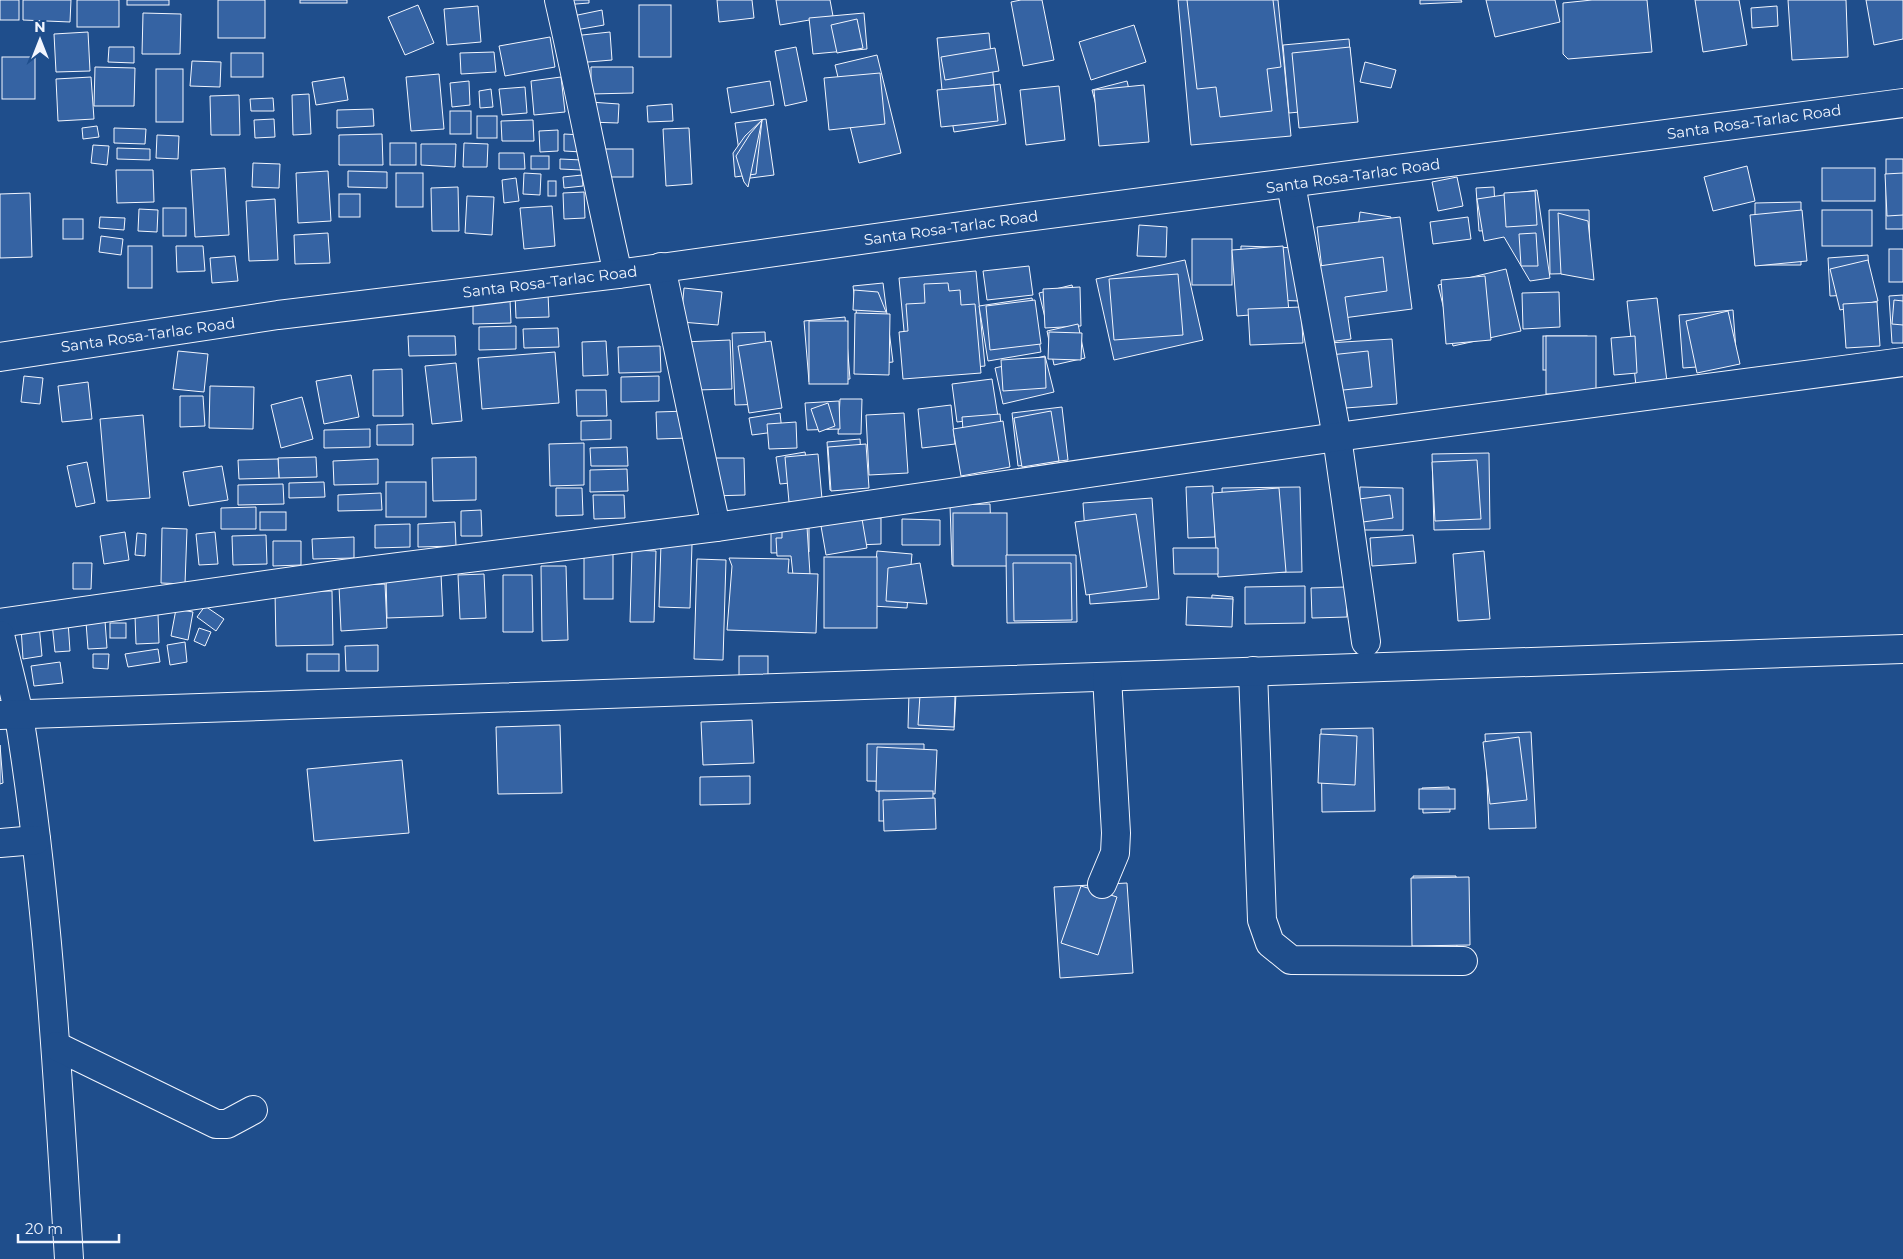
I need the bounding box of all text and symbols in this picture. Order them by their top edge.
north arrow [15,15,65,65]
text: N [34,18,46,36]
street label: Santa Rosa-Tarlac Road [1666,100,1842,143]
street label: Santa Rosa-Tarlac Road [1265,154,1441,197]
street label: Santa Rosa-Tarlac Road [863,206,1039,249]
street label: Santa Rosa-Tarlac Road [462,261,638,302]
street label: Santa Rosa-Tarlac Road [60,313,236,356]
scale bar [18,1212,119,1244]
text: 20 m [25,1219,63,1238]

